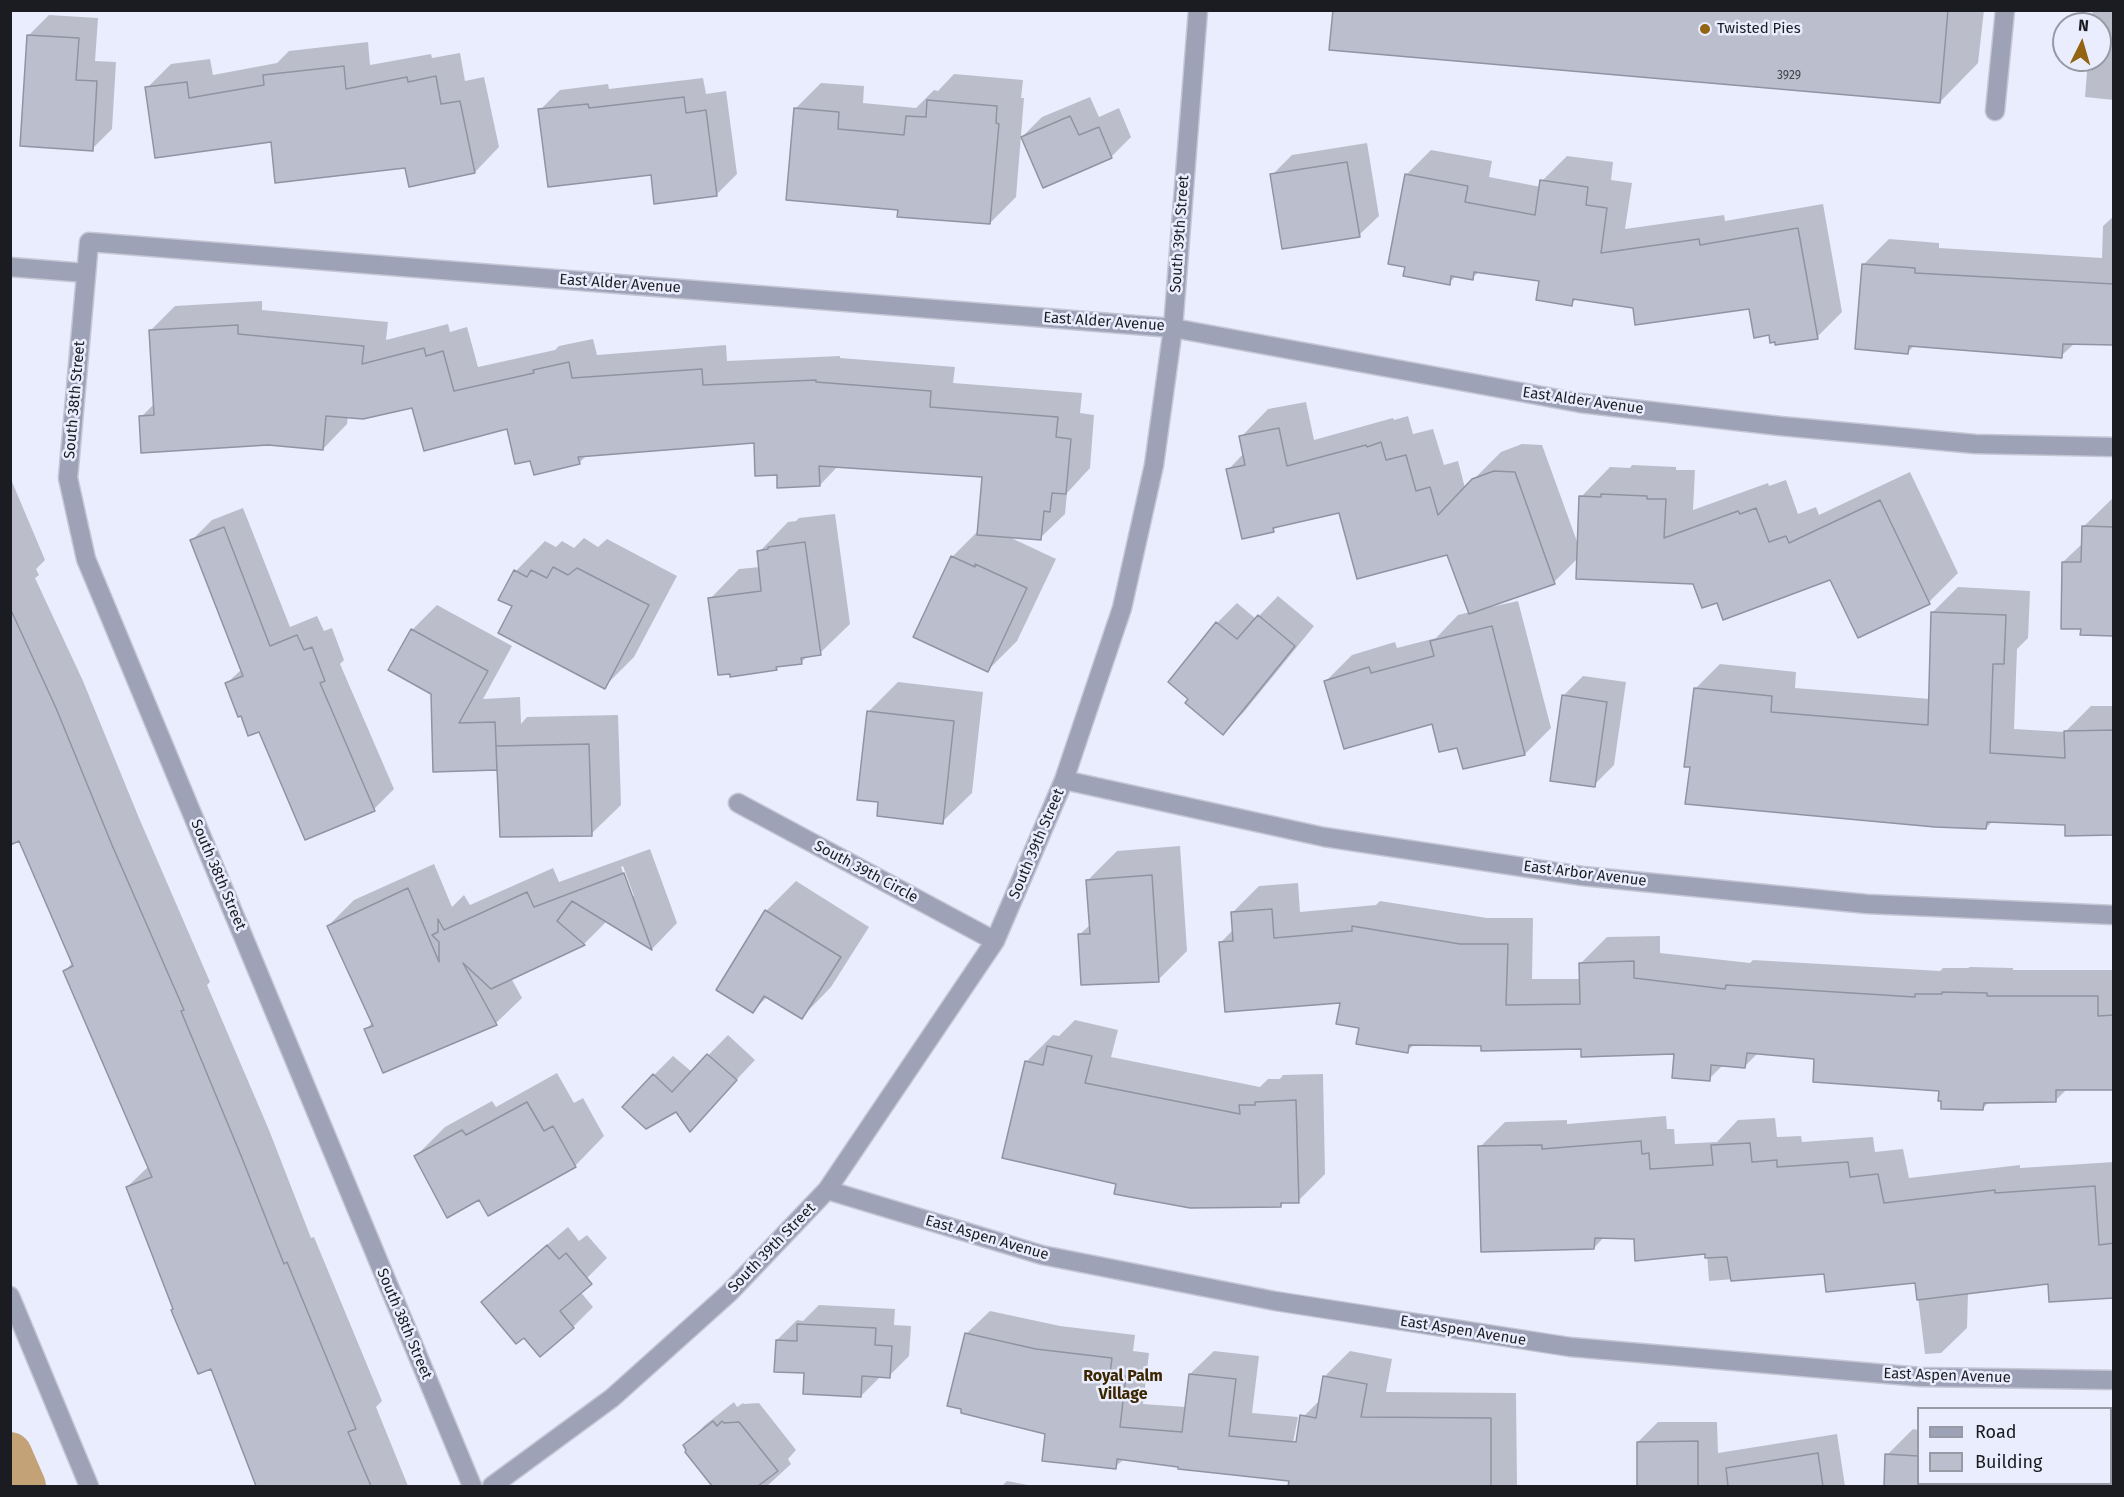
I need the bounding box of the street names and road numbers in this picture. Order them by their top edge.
street label: South 39th Street [1167,175,1193,293]
street label: East Alder Avenue [559,271,681,297]
street label: East Alder Avenue [1043,309,1165,335]
street label: South 38th Street [61,340,89,460]
street label: East Alder Avenue [1521,384,1645,418]
street label: South 39th Street [1006,786,1068,902]
street label: South 38th Street [187,817,249,933]
street label: South 39th Circle [811,837,921,907]
street label: East Arbor Avenue [1522,858,1648,890]
street label: South 39th Street [725,1199,819,1297]
street label: East Aspen Avenue [923,1212,1051,1264]
street label: South 38th Street [373,1266,435,1382]
street label: East Aspen Avenue [1399,1312,1527,1350]
street label: East Aspen Avenue [1883,1365,2011,1387]

